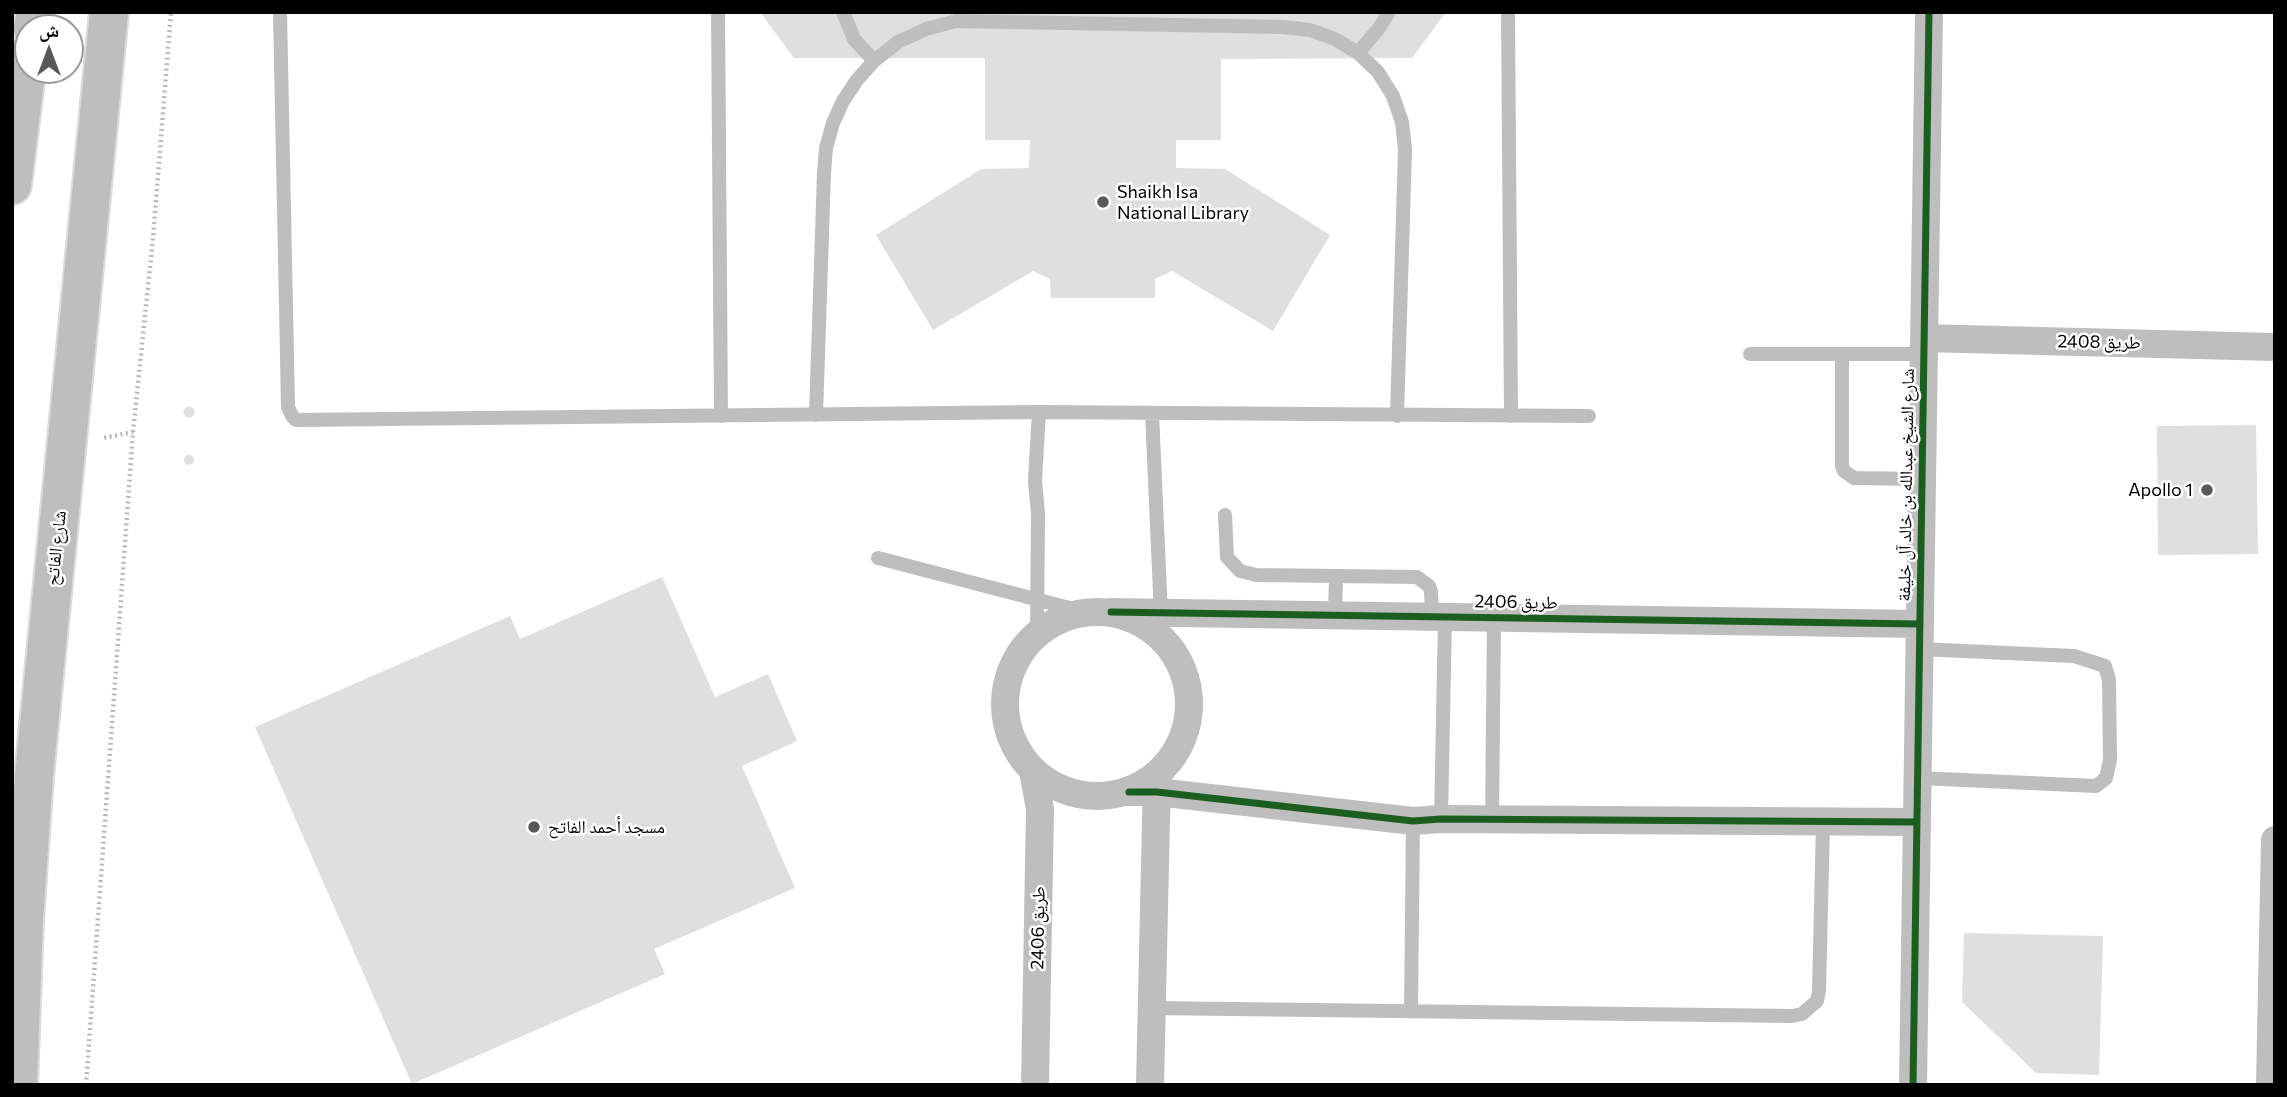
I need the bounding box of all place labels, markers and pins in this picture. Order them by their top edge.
place label: Shaikh Isa National Library [1117,181,1249,224]
marker: Shaikh Isa National Library [1095,194,1111,210]
place label: Apollo 1 [2128,479,2193,501]
marker: Apollo 1 [2199,482,2215,498]
place label: مسجد أحمد الفاتح [548,816,665,838]
marker: مسجد أحمد الفاتح [526,819,542,835]

